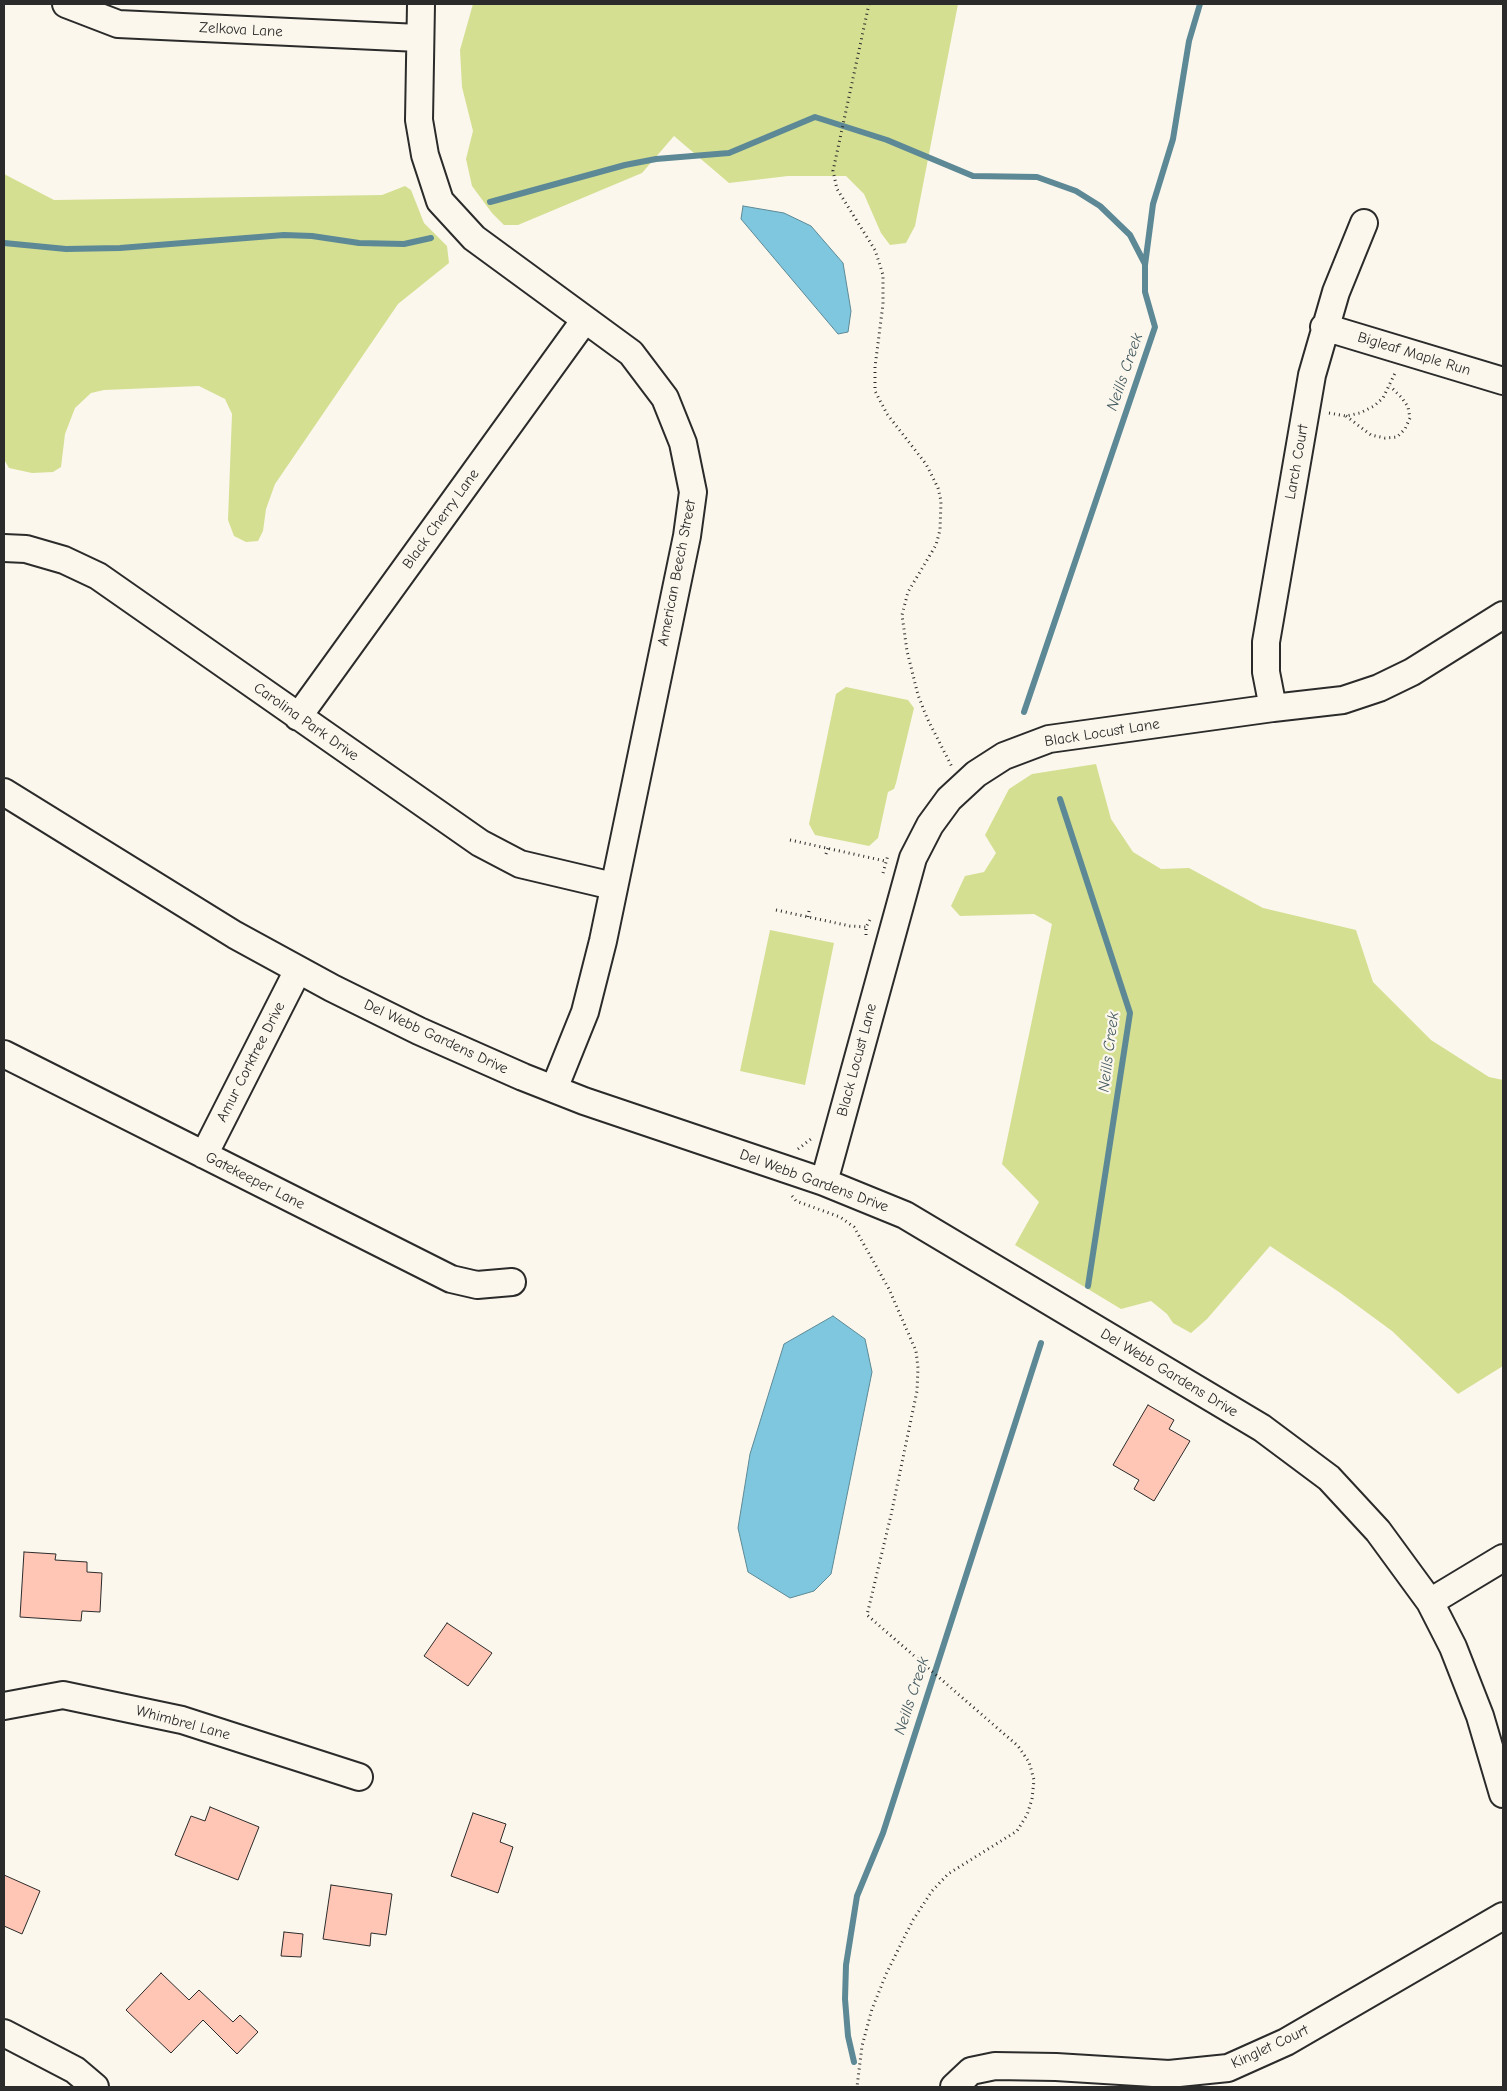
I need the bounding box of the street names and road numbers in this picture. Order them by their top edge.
street label: Zelkova Lane [199,19,283,41]
street label: Bigleaf Maple Run [1355,328,1473,380]
street label: Larch Court [1282,423,1312,501]
street label: Black Cherry Lane [399,466,483,572]
street label: American Beech Street [654,498,700,648]
street label: Carolina Park Drive [250,679,362,765]
street label: Black Locust Lane [1043,715,1161,751]
street label: Del Webb Gardens Drive [361,996,511,1078]
street label: Amur Corktree Drive [213,999,289,1125]
street label: Black Locust Lane [833,1002,881,1118]
street label: Del Webb Gardens Drive [737,1146,891,1216]
street label: Gatekeeper Lane [202,1148,308,1214]
street label: Del Webb Gardens Drive [1097,1325,1241,1421]
street label: Whimbrel Lane [134,1702,232,1744]
street label: Kinglet Court [1228,2021,1312,2073]

